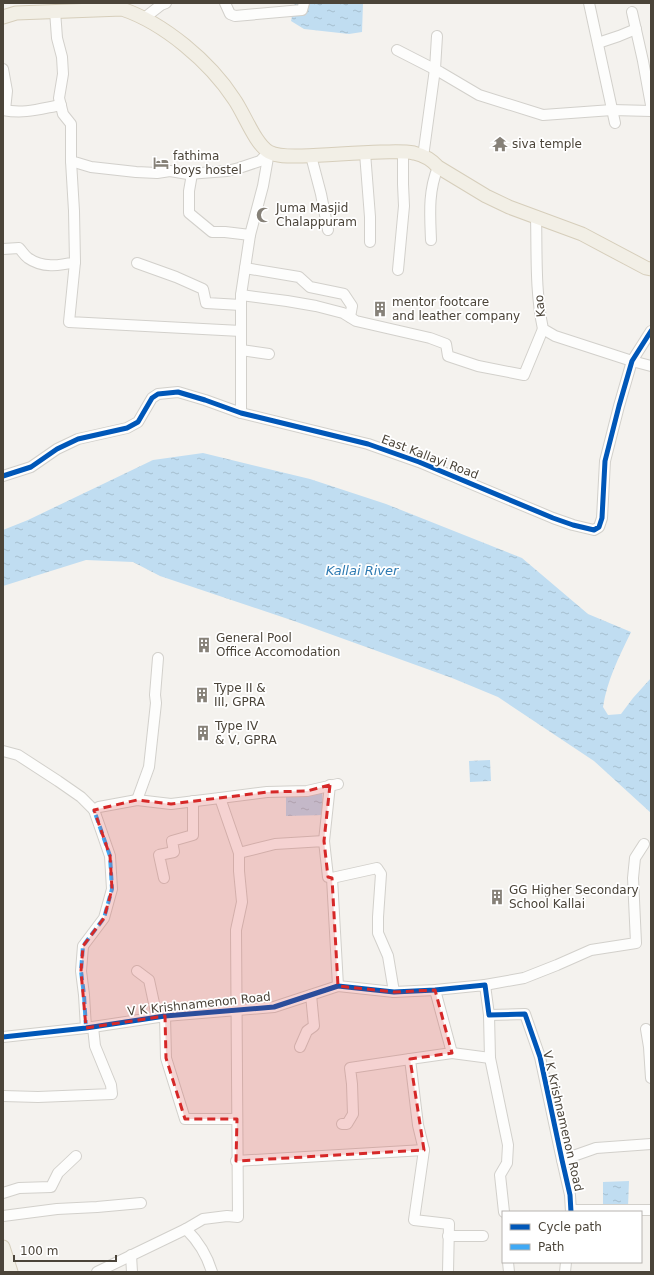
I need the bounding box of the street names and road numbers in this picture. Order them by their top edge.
street label: Kao [532,294,548,318]
street label: East Kallayi Road [379,432,481,482]
street label: V K Krishnamenon Road [127,990,271,1018]
street label: V K Krishnamenon Road [540,1049,586,1193]

